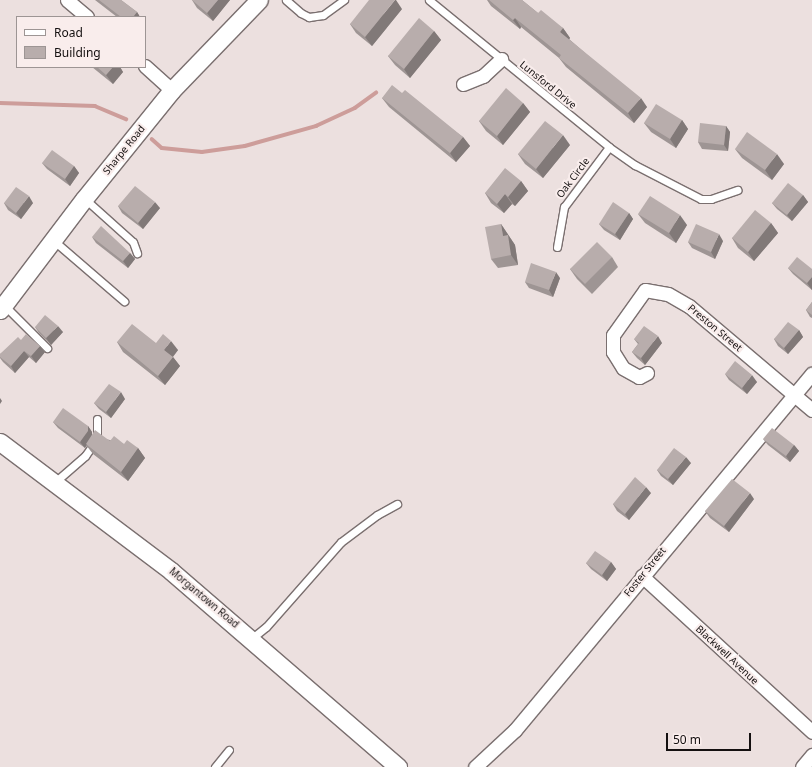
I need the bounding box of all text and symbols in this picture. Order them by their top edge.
legend [16,16,146,68]
text: Road [54,24,83,41]
text: Building [54,44,101,61]
street label: Lunsford Drive [517,59,579,111]
street label: Sharpe Road [101,123,147,177]
street label: Oak Circle [554,156,592,200]
street label: Preston Street [686,302,744,354]
street label: Foster Street [621,545,669,599]
street label: Morgantown Road [167,565,241,631]
street label: Blackwell Avenue [693,623,761,687]
scale bar [668,725,753,751]
text: 50 m [673,731,701,748]

